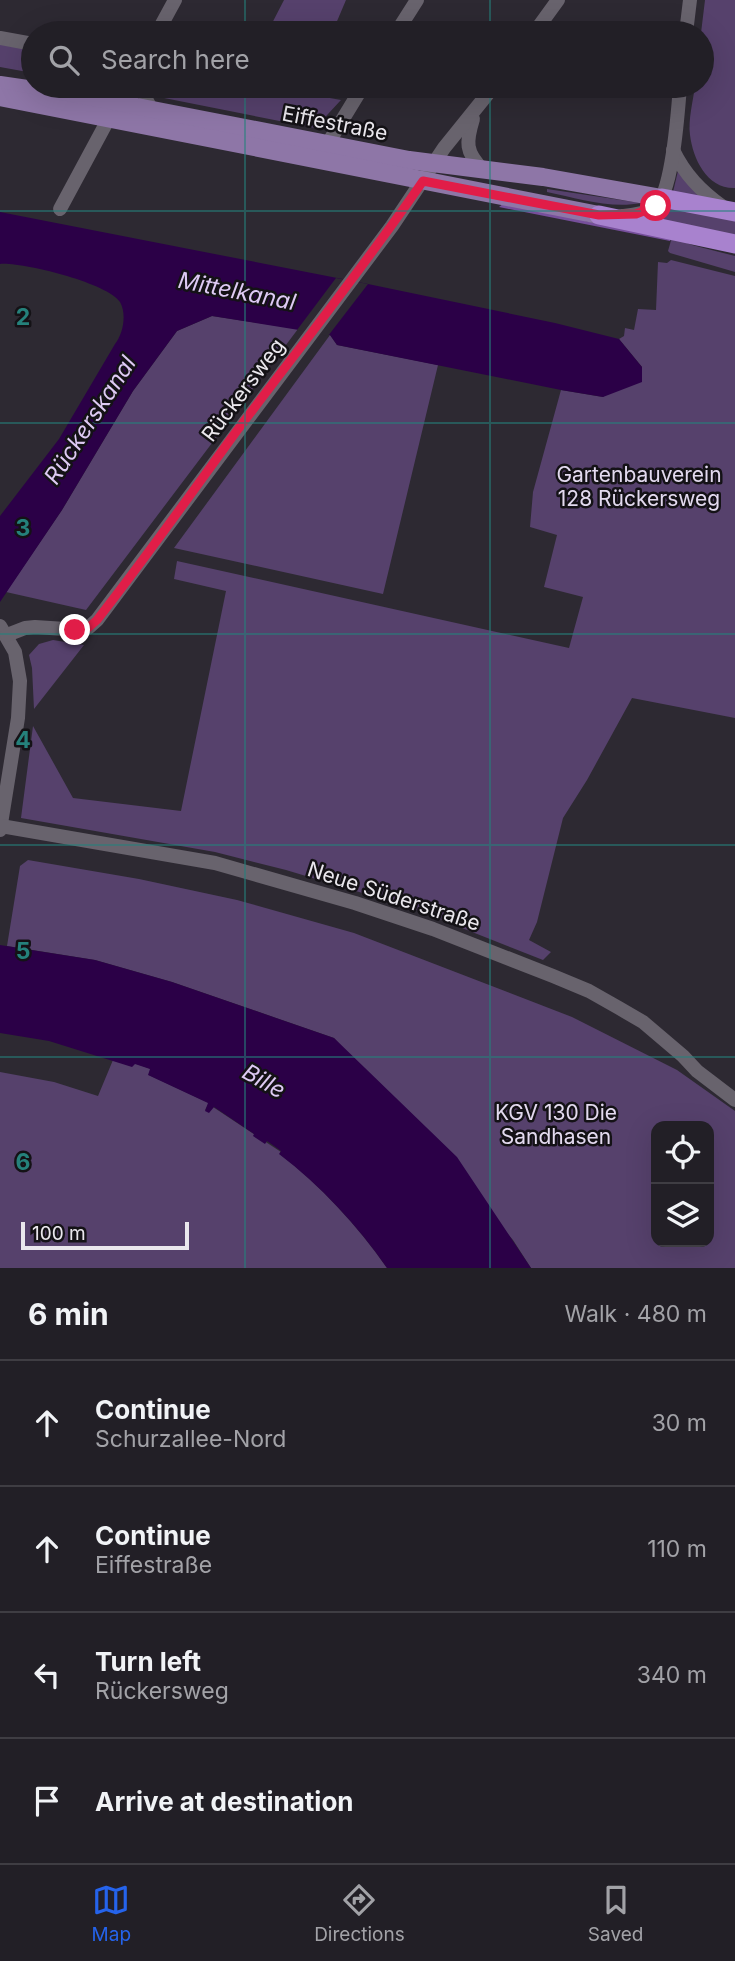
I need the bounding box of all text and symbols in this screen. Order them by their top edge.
search box [21,21,714,98]
icon: search [45,41,83,79]
text: Search here [101,44,250,75]
street label: Eiffestraße [280,101,390,145]
route start [640,190,671,221]
water label: Mittelkanal [176,266,298,316]
text: 2 [16,303,30,331]
street label: Rückersweg [196,334,290,446]
water label: Rückerskanal [38,350,142,489]
park label: Gartenbauverein 128 Rückersweg [556,462,722,511]
text: 3 [16,514,30,542]
route end [59,614,90,645]
text: 4 [15,726,31,754]
street label: Neue Süderstraße [304,856,484,936]
text: 5 [16,937,30,965]
water label: Bille [238,1058,290,1104]
park label: KGV 130 Die Sandhasen [495,1100,617,1149]
map controls [651,1121,714,1247]
button: locate [651,1121,714,1184]
text: 6 [16,1148,30,1176]
button: layers [651,1184,714,1247]
scale bar [21,1219,189,1251]
text: 100 m [32,1222,86,1245]
text: 6 min [28,1296,109,1332]
text: Walk · 480 m [565,1300,707,1328]
text: Continue [95,1394,211,1425]
icon: ahead [28,1404,66,1442]
text: 30 m [652,1409,707,1437]
text: Schurzallee-Nord [95,1425,286,1453]
text: Continue [95,1520,211,1551]
icon: ahead [28,1530,66,1568]
text: 110 m [647,1535,707,1563]
text: Eiffestraße [95,1551,212,1579]
text: Turn left [95,1646,201,1677]
icon: left [28,1656,66,1694]
text: 340 m [637,1661,707,1689]
text: Rückersweg [95,1677,229,1705]
icon: arrive [28,1782,66,1820]
text: Arrive at destination [95,1786,354,1817]
tab: Map [92,1881,131,1946]
tab: Directions [314,1881,405,1946]
tab: Saved [588,1881,643,1946]

